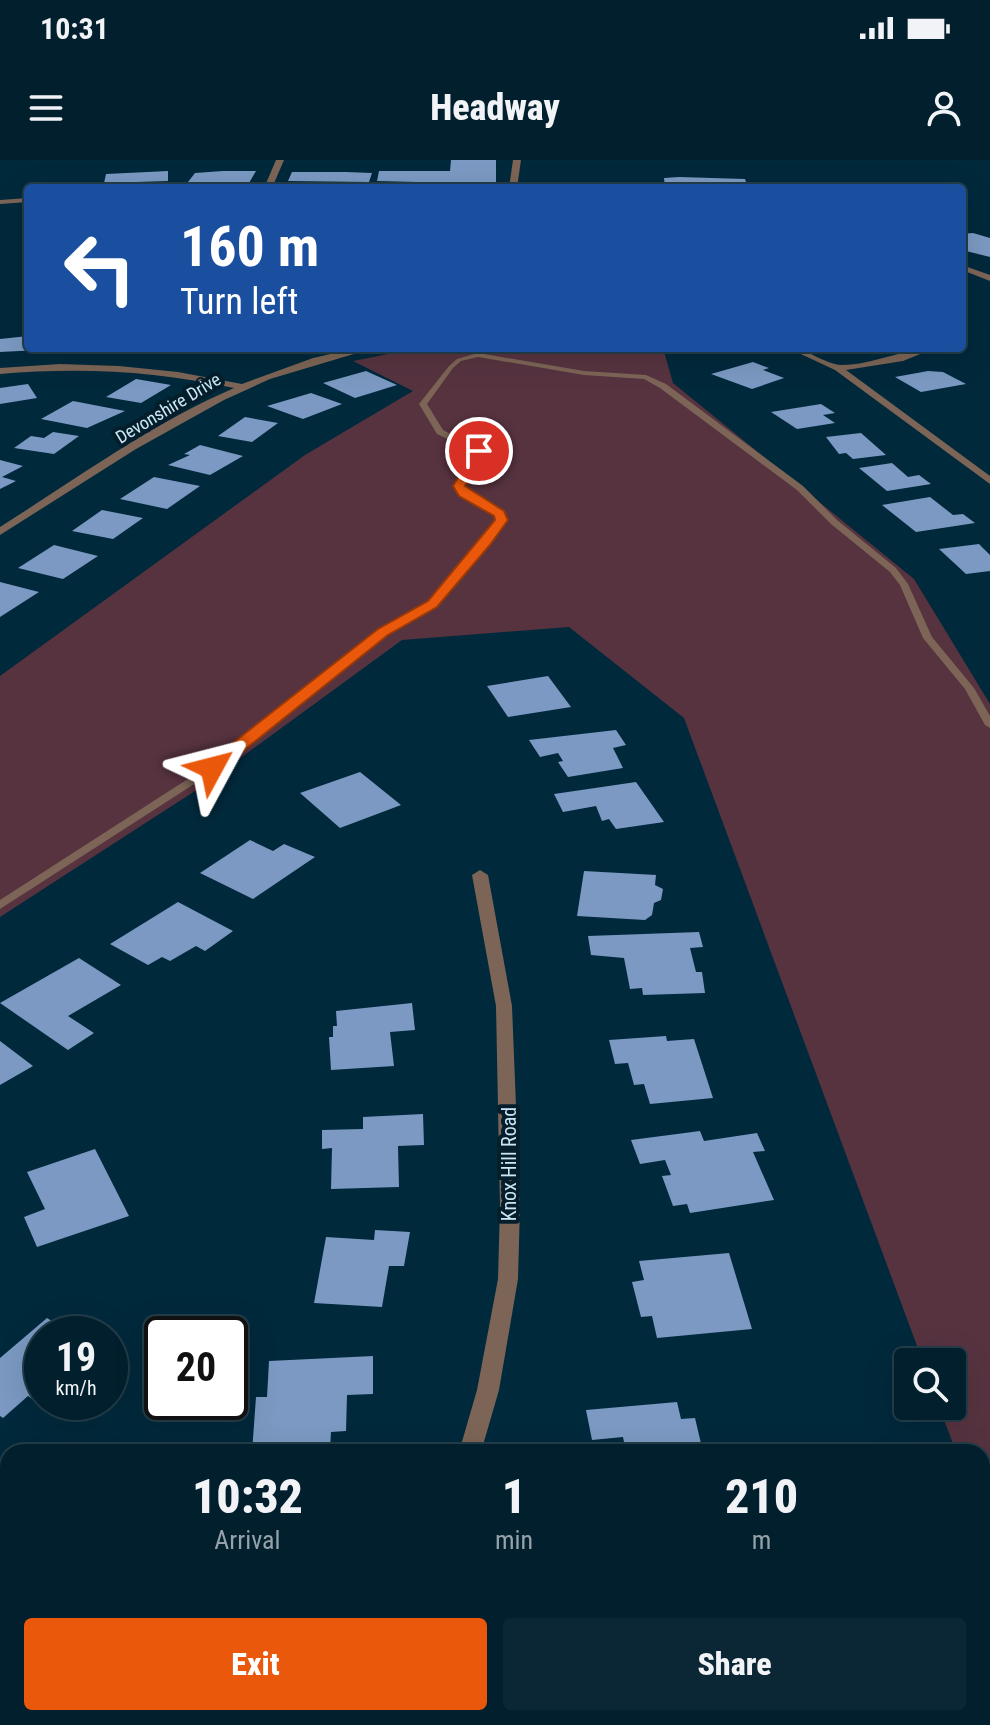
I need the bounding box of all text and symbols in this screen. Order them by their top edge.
text: 10:31 [40,11,109,46]
icon: menu [24,86,68,130]
icon: person [922,86,966,130]
text: Headway [430,87,560,129]
text: 160 m [180,214,319,280]
icon: left [48,216,152,320]
text: Turn left [180,281,298,323]
street label: Devonshire Drive [112,368,224,448]
pin [445,417,513,485]
icon: arrive [457,429,501,473]
position arrow [170,726,254,810]
street label: Knox Hill Road [497,1107,521,1221]
speed limit sign: 20 [144,1316,248,1420]
text: 19 [56,1334,96,1381]
map controls [894,1348,966,1420]
button: search [894,1348,966,1420]
text: km/h [55,1376,97,1400]
text: 10:32 [192,1468,303,1525]
text: 1 [502,1468,526,1525]
text: 210 [725,1468,798,1525]
text: Arrival [214,1525,281,1555]
text: min [495,1525,533,1555]
text: m [752,1525,771,1555]
button: Exit [24,1618,487,1710]
button: Share [503,1618,966,1710]

